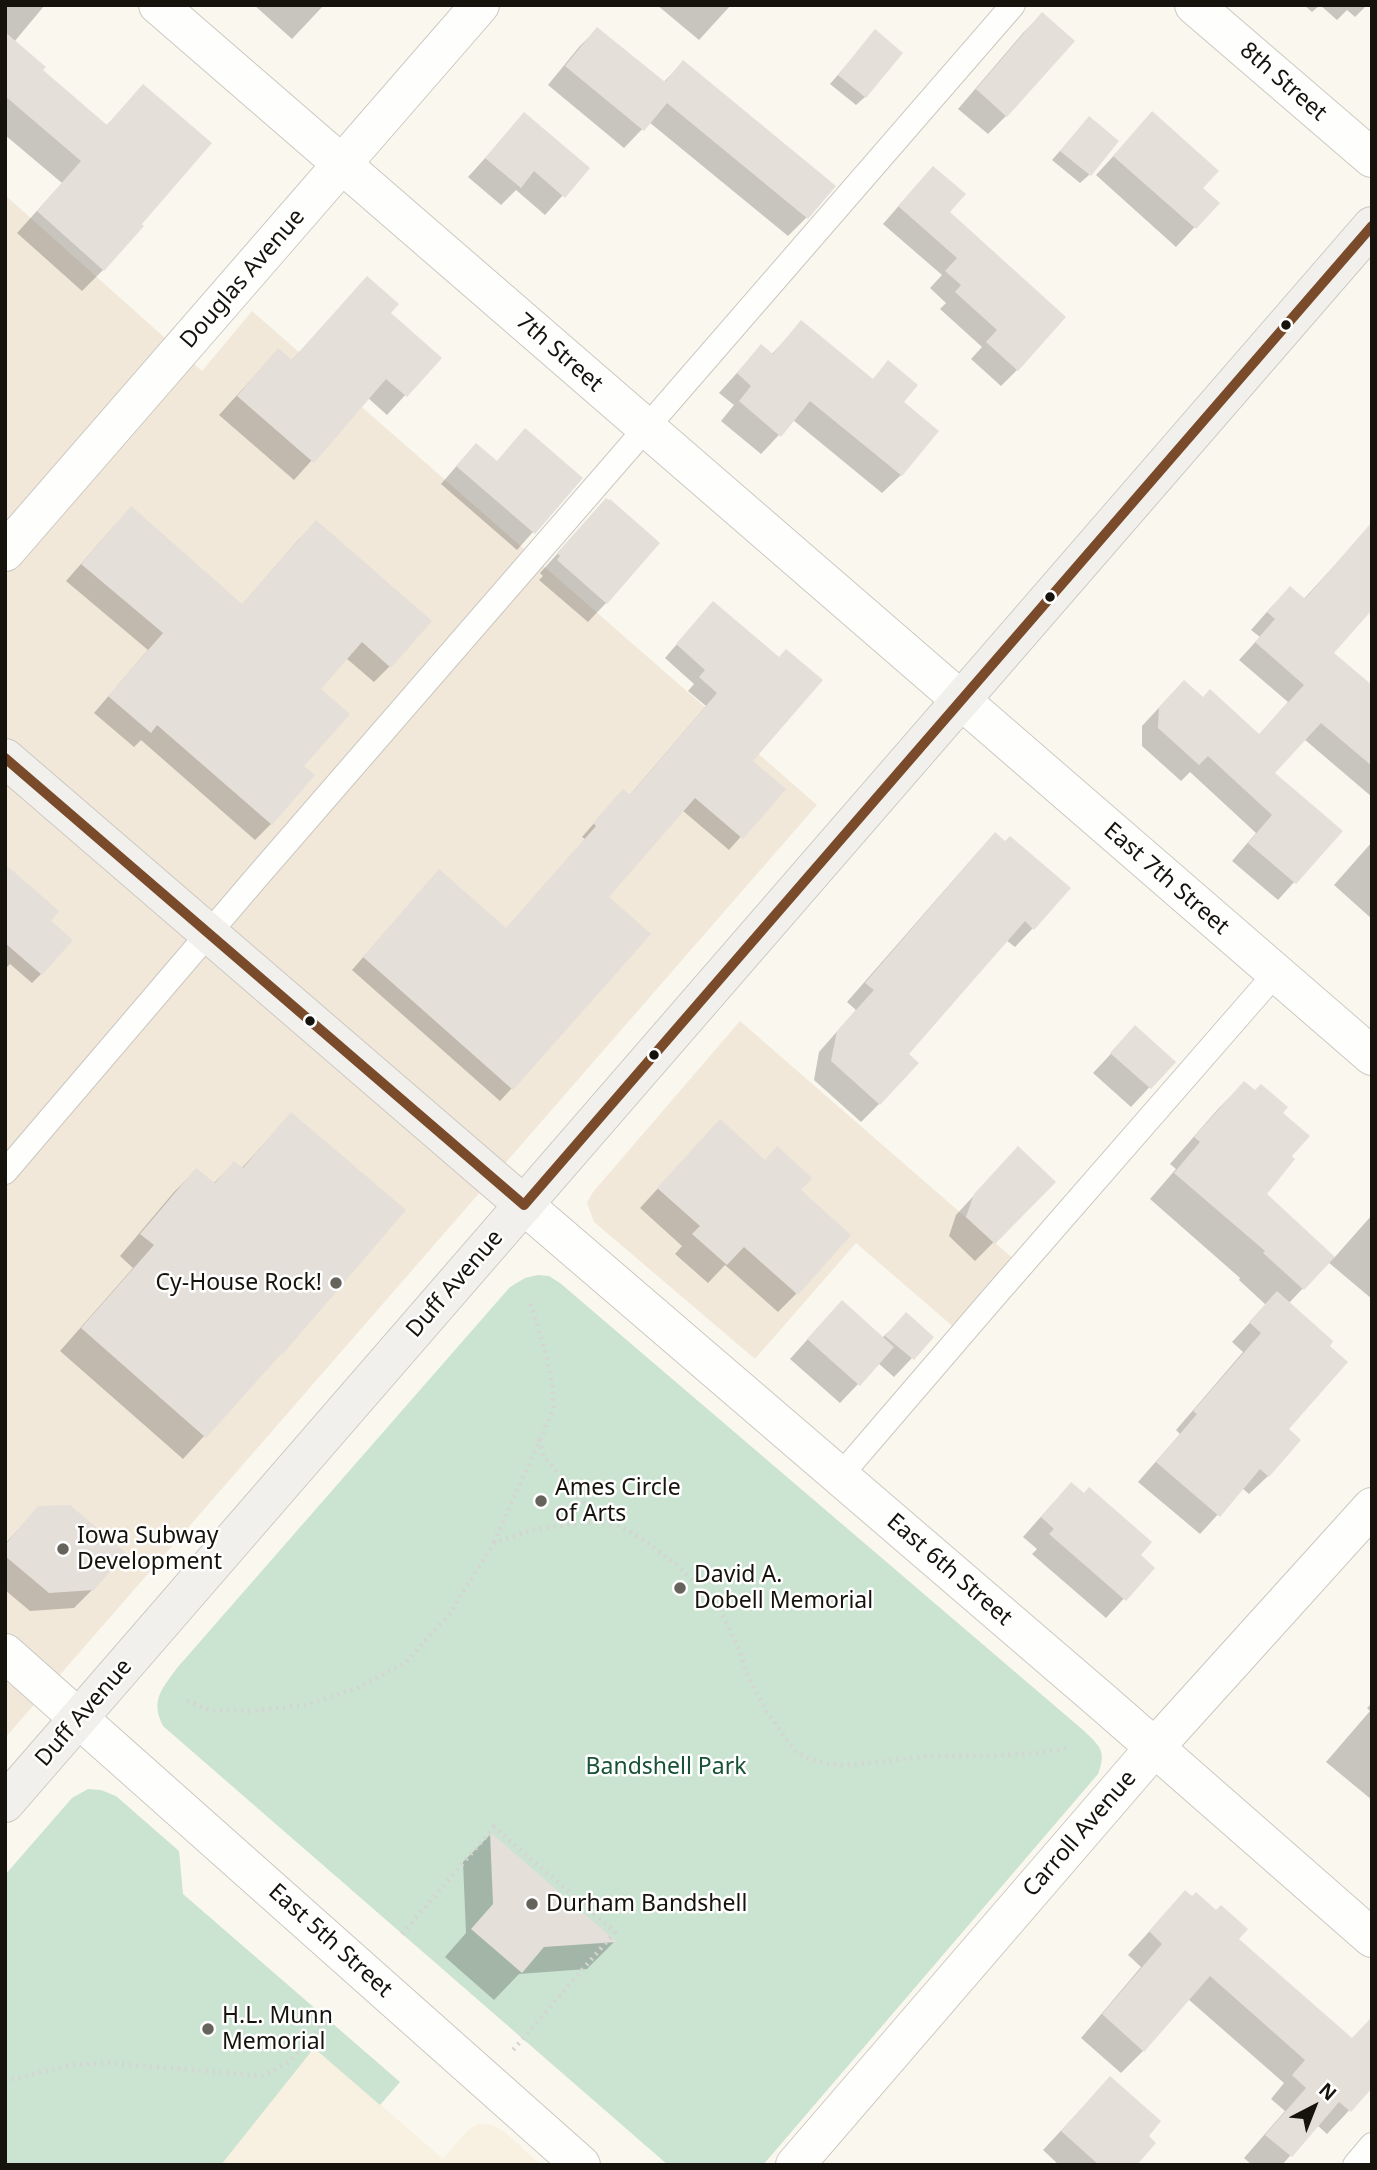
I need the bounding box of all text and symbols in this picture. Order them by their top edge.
street label: 8th Street [1234,37,1332,127]
street label: Douglas Avenue [175,204,311,354]
street label: 7th Street [510,308,608,398]
unlabelled marker [1279,318,1293,332]
unlabelled marker [1043,590,1057,604]
street label: East 7th Street [1098,817,1234,941]
unlabelled marker [303,1014,317,1028]
unlabelled marker [647,1048,661,1062]
street label: Duff Avenue [401,1225,509,1343]
place label: Cy-House Rock! [155,1269,322,1297]
marker: Cy-House Rock! [328,1275,344,1291]
place label: Ames Circle of Arts [555,1474,681,1528]
marker: Ames Circle of Arts [533,1493,549,1509]
street label: East 6th Street [881,1508,1017,1632]
place label: Iowa Subway Development [77,1522,222,1576]
marker: Iowa Subway Development [55,1541,71,1557]
place label: David A. Dobell Memorial [694,1561,873,1615]
marker: David A. Dobell Memorial [672,1580,688,1596]
street label: Duff Avenue [30,1654,138,1772]
park label: Bandshell Park [586,1753,746,1781]
street label: Carroll Avenue [1018,1765,1142,1903]
street label: East 5th Street [262,1878,398,2004]
place label: Durham Bandshell [546,1890,747,1918]
marker: Durham Bandshell [524,1896,540,1912]
place label: H.L. Munn Memorial [222,2002,333,2056]
marker: H.L. Munn Memorial [200,2021,216,2037]
north arrow [1279,2072,1349,2142]
text: N [1314,2077,1342,2106]

